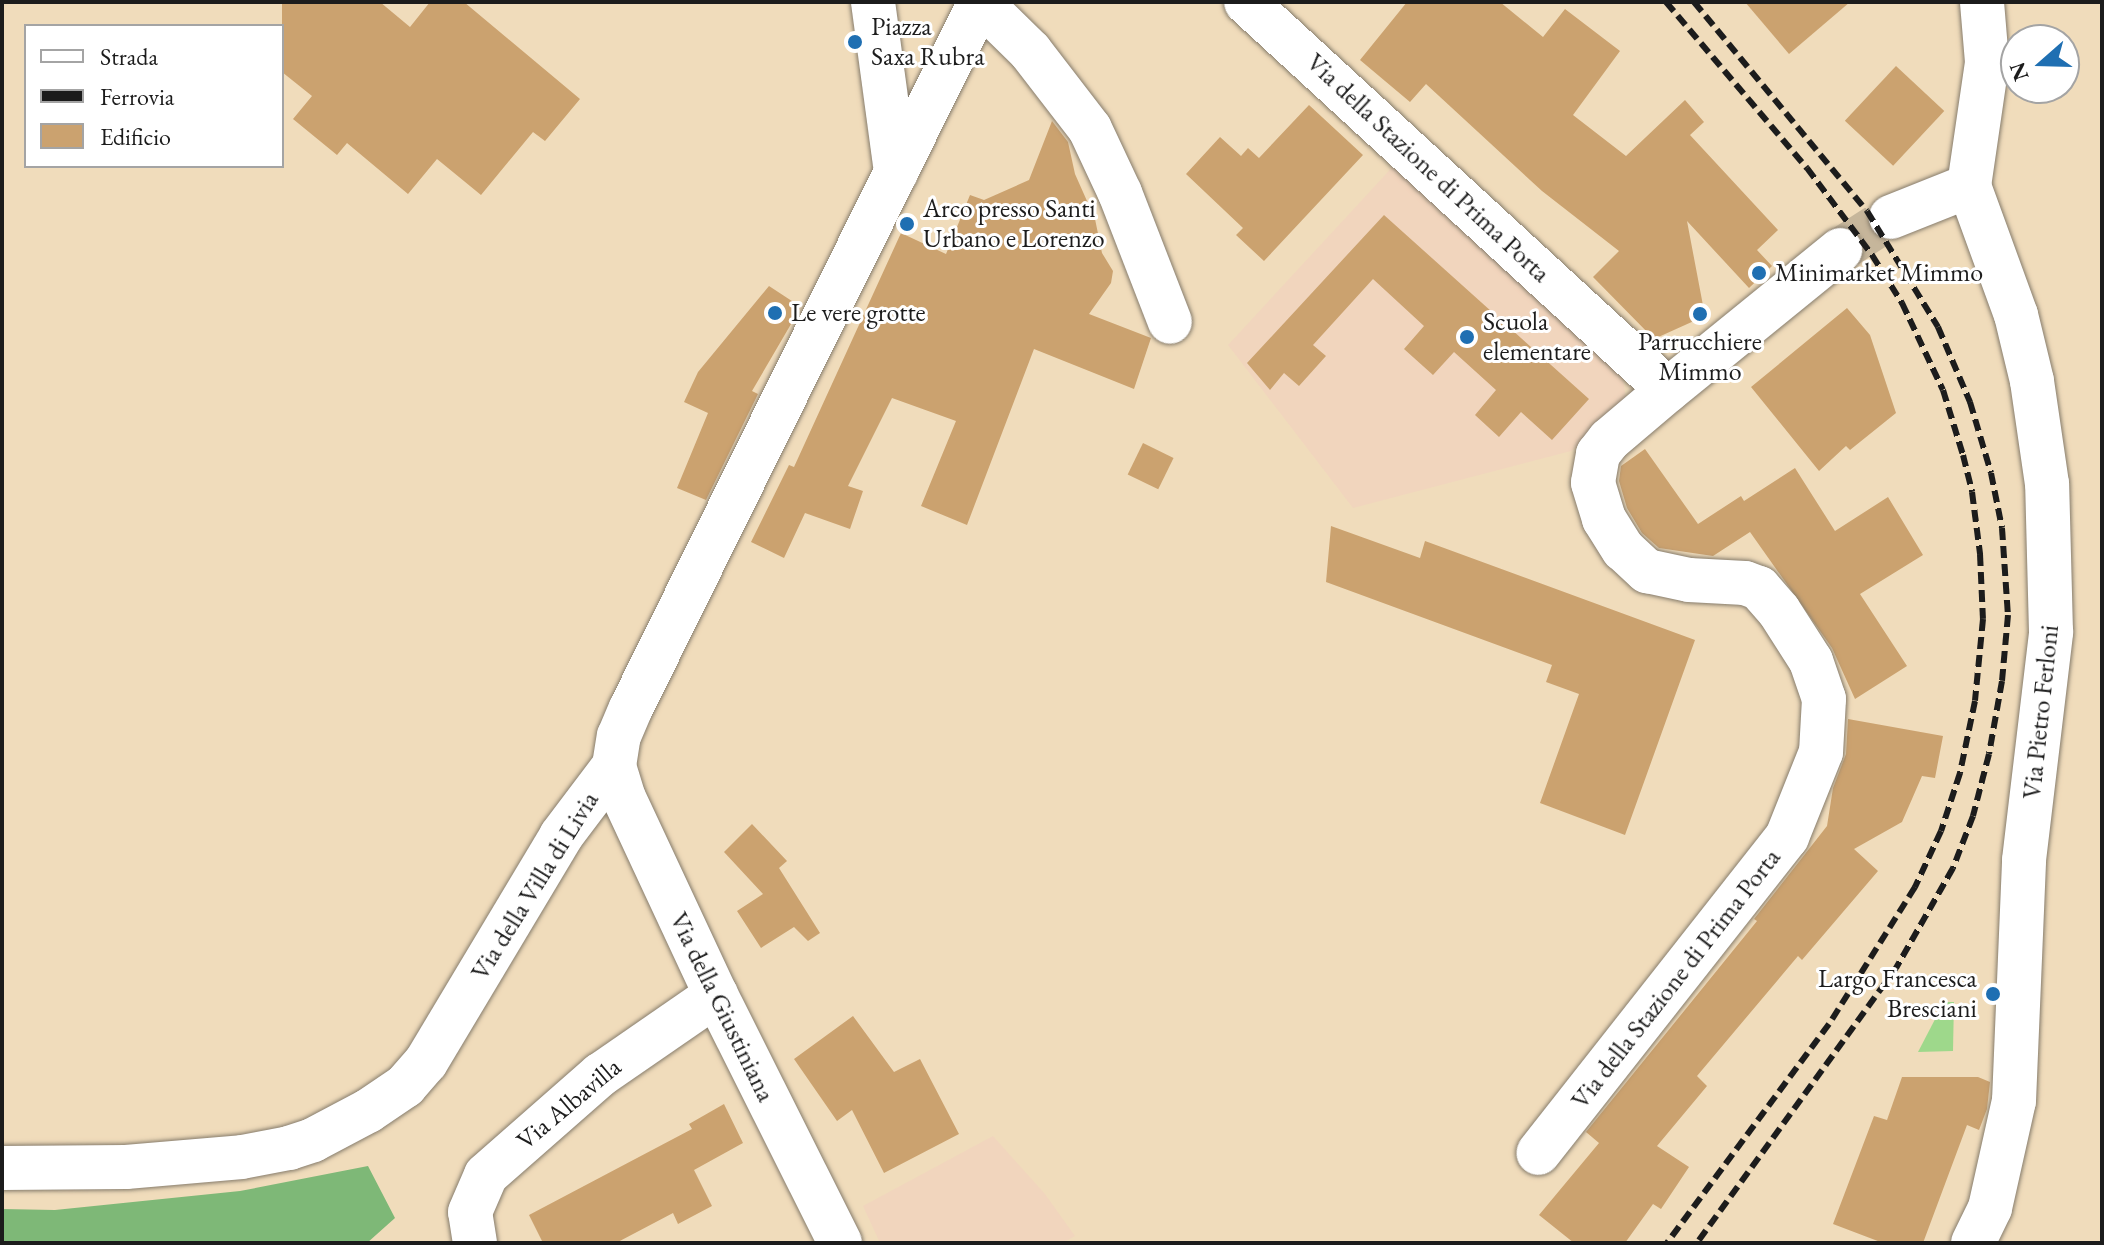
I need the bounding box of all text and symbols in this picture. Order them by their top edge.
place label: Piazza Saxa Rubra [871,11,985,72]
legend [24,24,284,168]
north arrow [2000,24,2080,104]
marker: Piazza Saxa Rubra [846,33,864,51]
text: Strada [100,41,158,72]
street label: Via della Stazione di Prima Porta [1300,47,1556,289]
text: N [2002,58,2036,85]
text: Ferrovia [100,81,174,112]
text: Edificio [100,121,171,152]
place label: Arco presso Santi Urbano e Lorenzo [923,193,1105,254]
marker: Arco presso Santi Urbano e Lorenzo [898,215,916,233]
place label: Minimarket Mimmo [1775,257,1983,289]
marker: Minimarket Mimmo [1750,264,1768,282]
place label: Le vere grotte [791,297,926,329]
marker: Le vere grotte [766,304,784,322]
marker: Parrucchiere Mimmo [1691,305,1709,323]
place label: Scuola elementare [1483,306,1591,368]
place label: Parrucchiere Mimmo [1638,326,1762,388]
marker: Scuola elementare [1458,328,1476,346]
street label: Via Pietro Ferloni [2016,623,2066,801]
street label: Via della Villa di Livia [465,786,605,986]
street label: Via della Stazione di Prima Porta [1565,843,1787,1115]
street label: Via della Giustiniana [663,907,781,1107]
place label: Largo Francesca Bresciani [1818,963,1977,1024]
marker: Largo Francesca Bresciani [1984,985,2002,1003]
street label: Via Albavilla [511,1051,627,1157]

